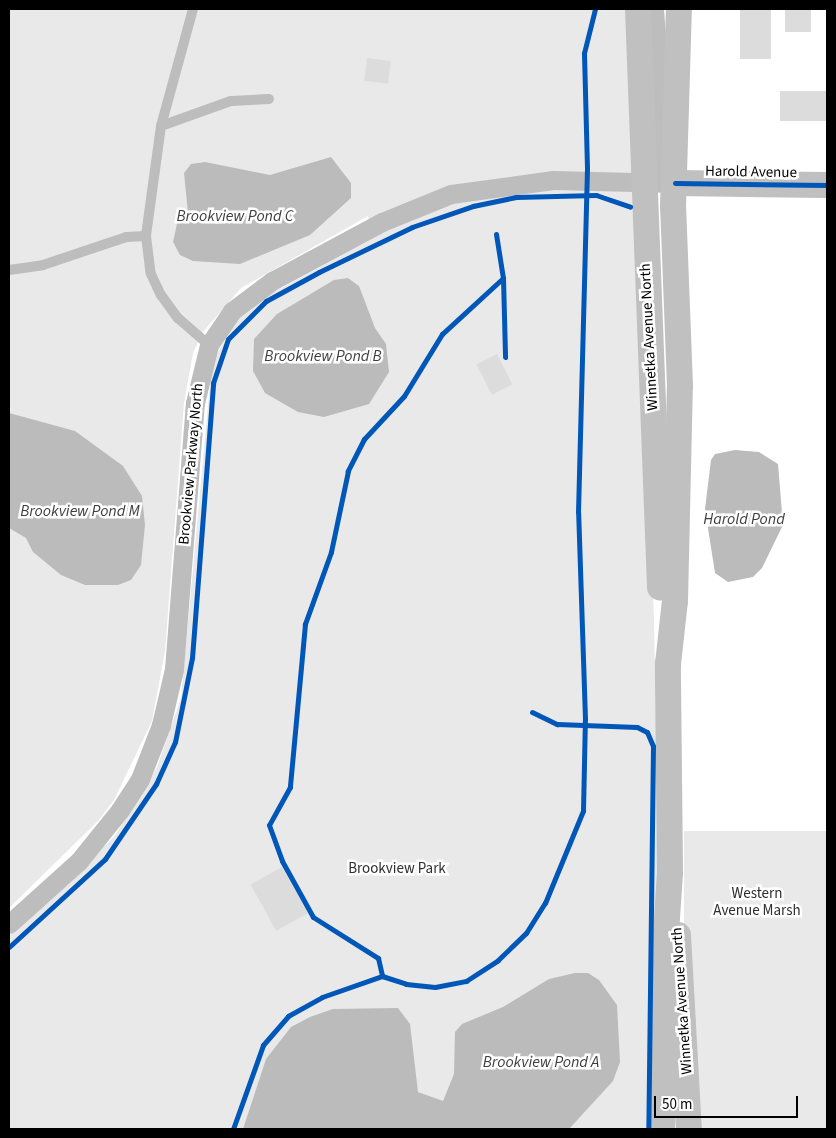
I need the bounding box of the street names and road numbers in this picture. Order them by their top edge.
street label: Harold Avenue [705,162,797,182]
street label: Winnetka Avenue North [636,263,662,411]
street label: Brookview Parkway North [175,382,207,546]
street label: Winnetka Avenue North [668,927,696,1075]

